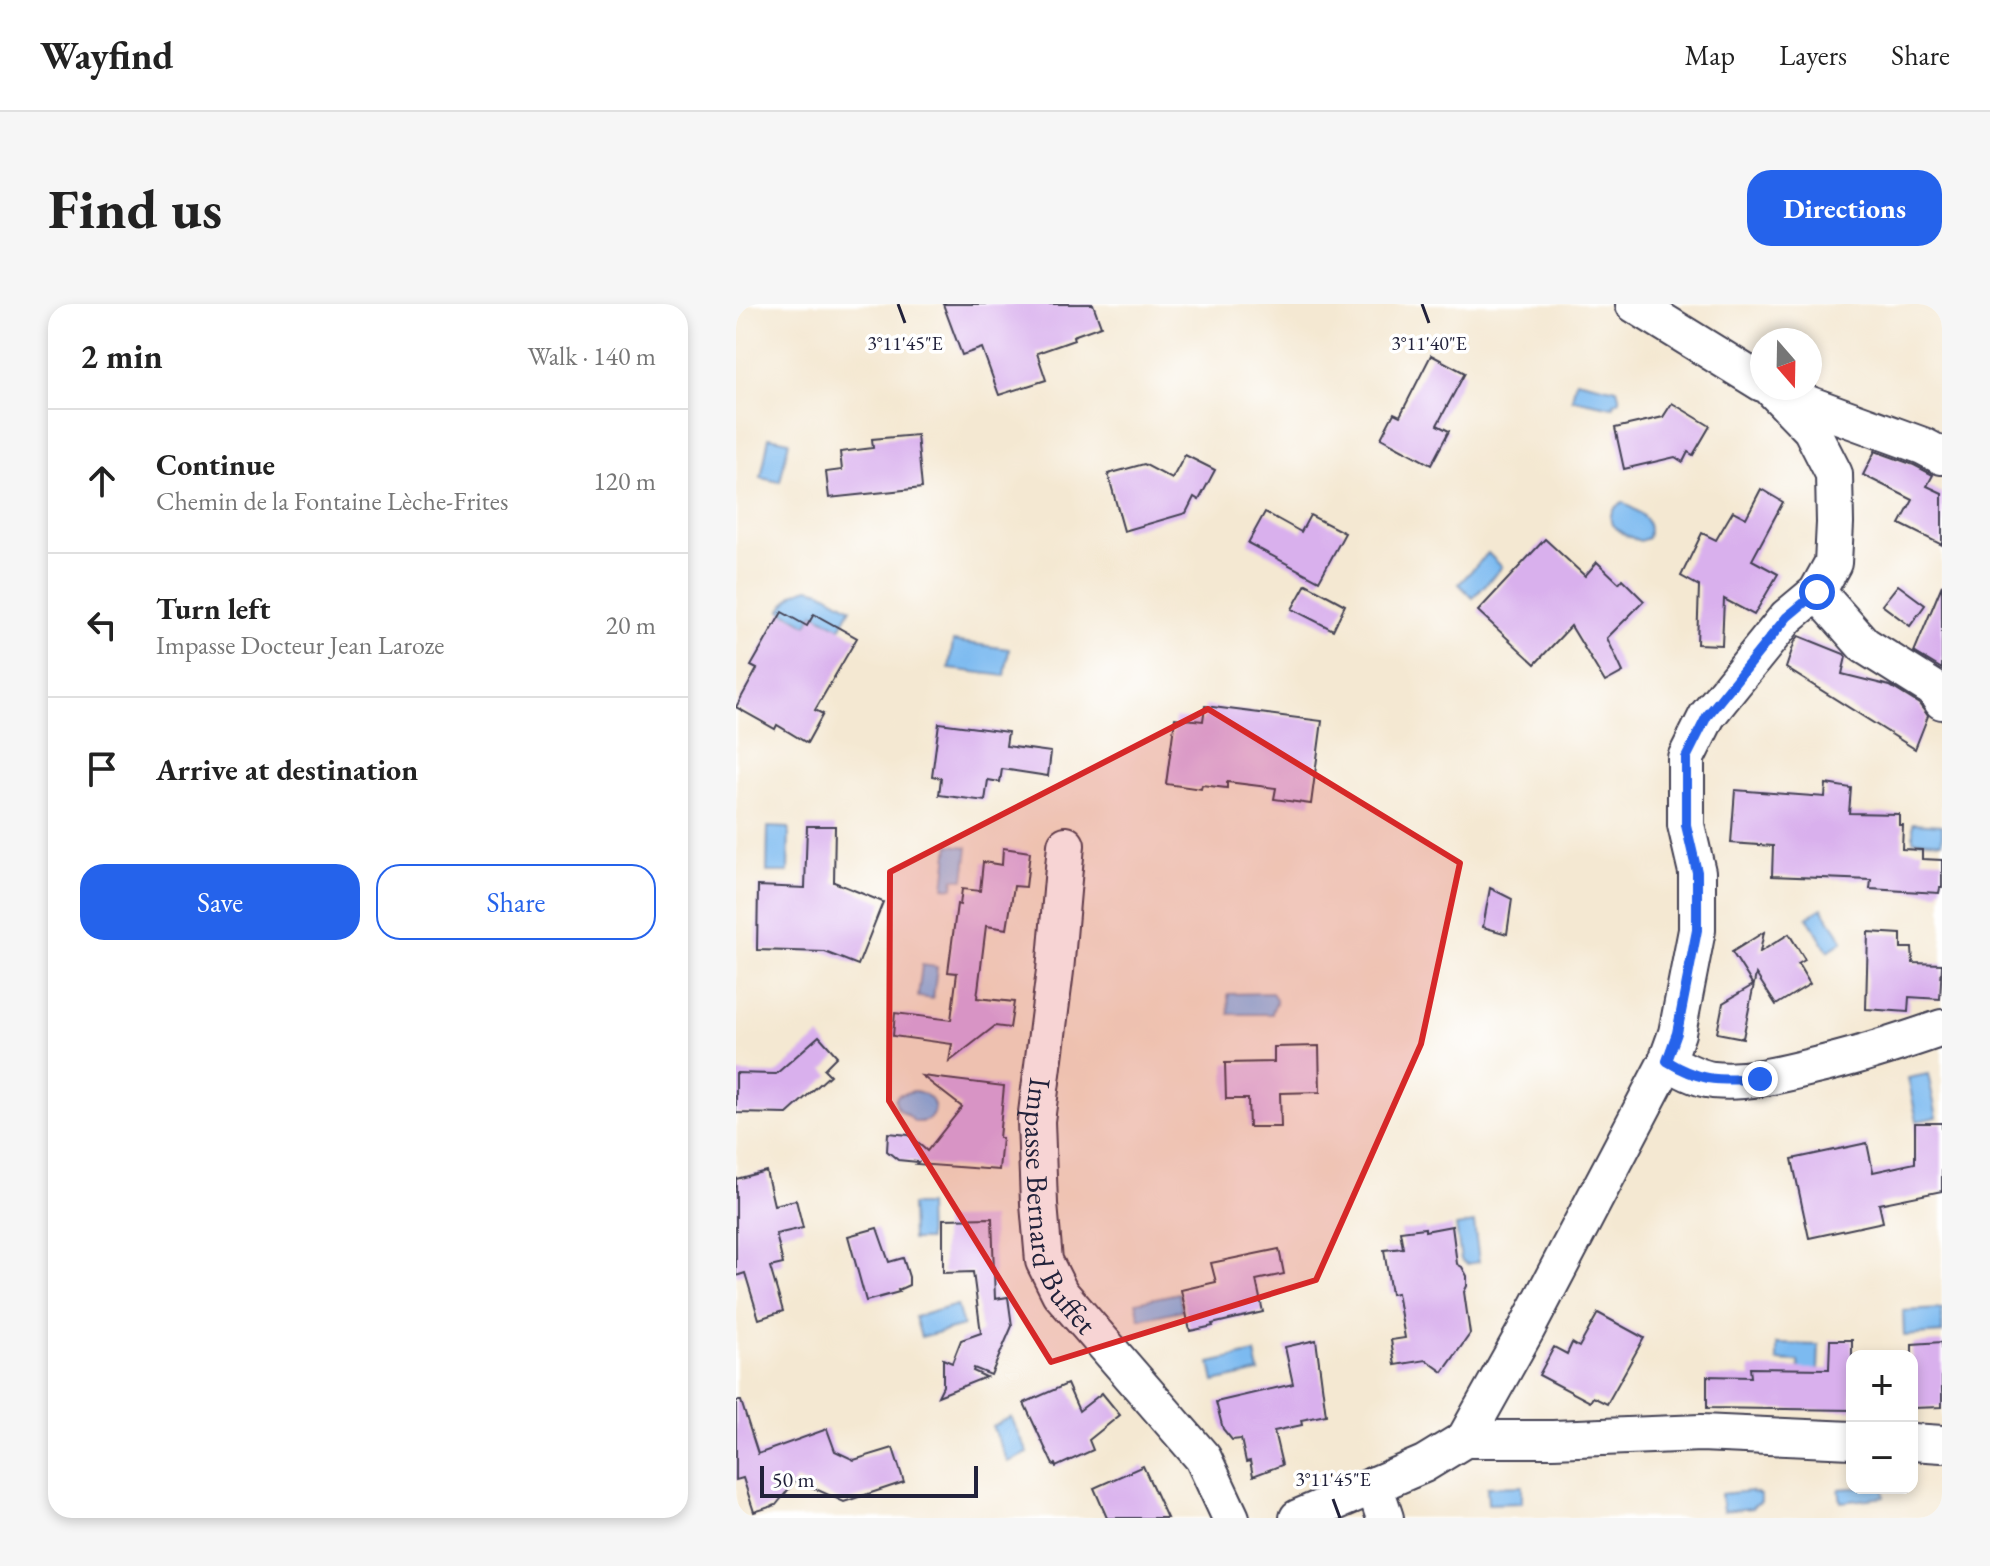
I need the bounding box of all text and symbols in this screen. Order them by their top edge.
text: Wayfind [40,31,174,80]
text: Map [1685,37,1735,73]
text: Layers [1779,37,1847,73]
text: Share [1891,37,1950,73]
button: Directions [1747,170,1942,246]
text: Find us [48,172,222,245]
north arrow [1750,328,1822,400]
text: 3°11'45"E [867,330,943,356]
text: 3°11'40"E [1391,330,1467,356]
text: 2 min [80,334,163,378]
text: Walk · 140 m [528,339,656,373]
text: Continue [156,445,275,484]
icon: ahead [80,459,124,503]
text: 120 m [593,464,656,498]
text: Chemin de la Fontaine Lèche-Frites [156,484,508,518]
route start [1799,574,1835,610]
text: Turn left [156,589,270,628]
icon: left [80,603,124,647]
text: 20 m [606,608,656,642]
text: Impasse Docteur Jean Laroze [156,628,444,662]
icon: arrive [80,747,124,791]
text: Arrive at destination [156,750,418,789]
button: Save [80,864,360,940]
button: Share [376,864,656,940]
route end [1742,1061,1778,1097]
street label: Impasse Bernard Buffet [1016,1076,1106,1342]
map controls [1846,1350,1918,1494]
button: + [1846,1350,1918,1422]
button: − [1846,1422,1918,1494]
scale bar [760,1462,978,1498]
text: 50 m [772,1465,815,1494]
text: 3°11'45"E [1295,1466,1371,1492]

